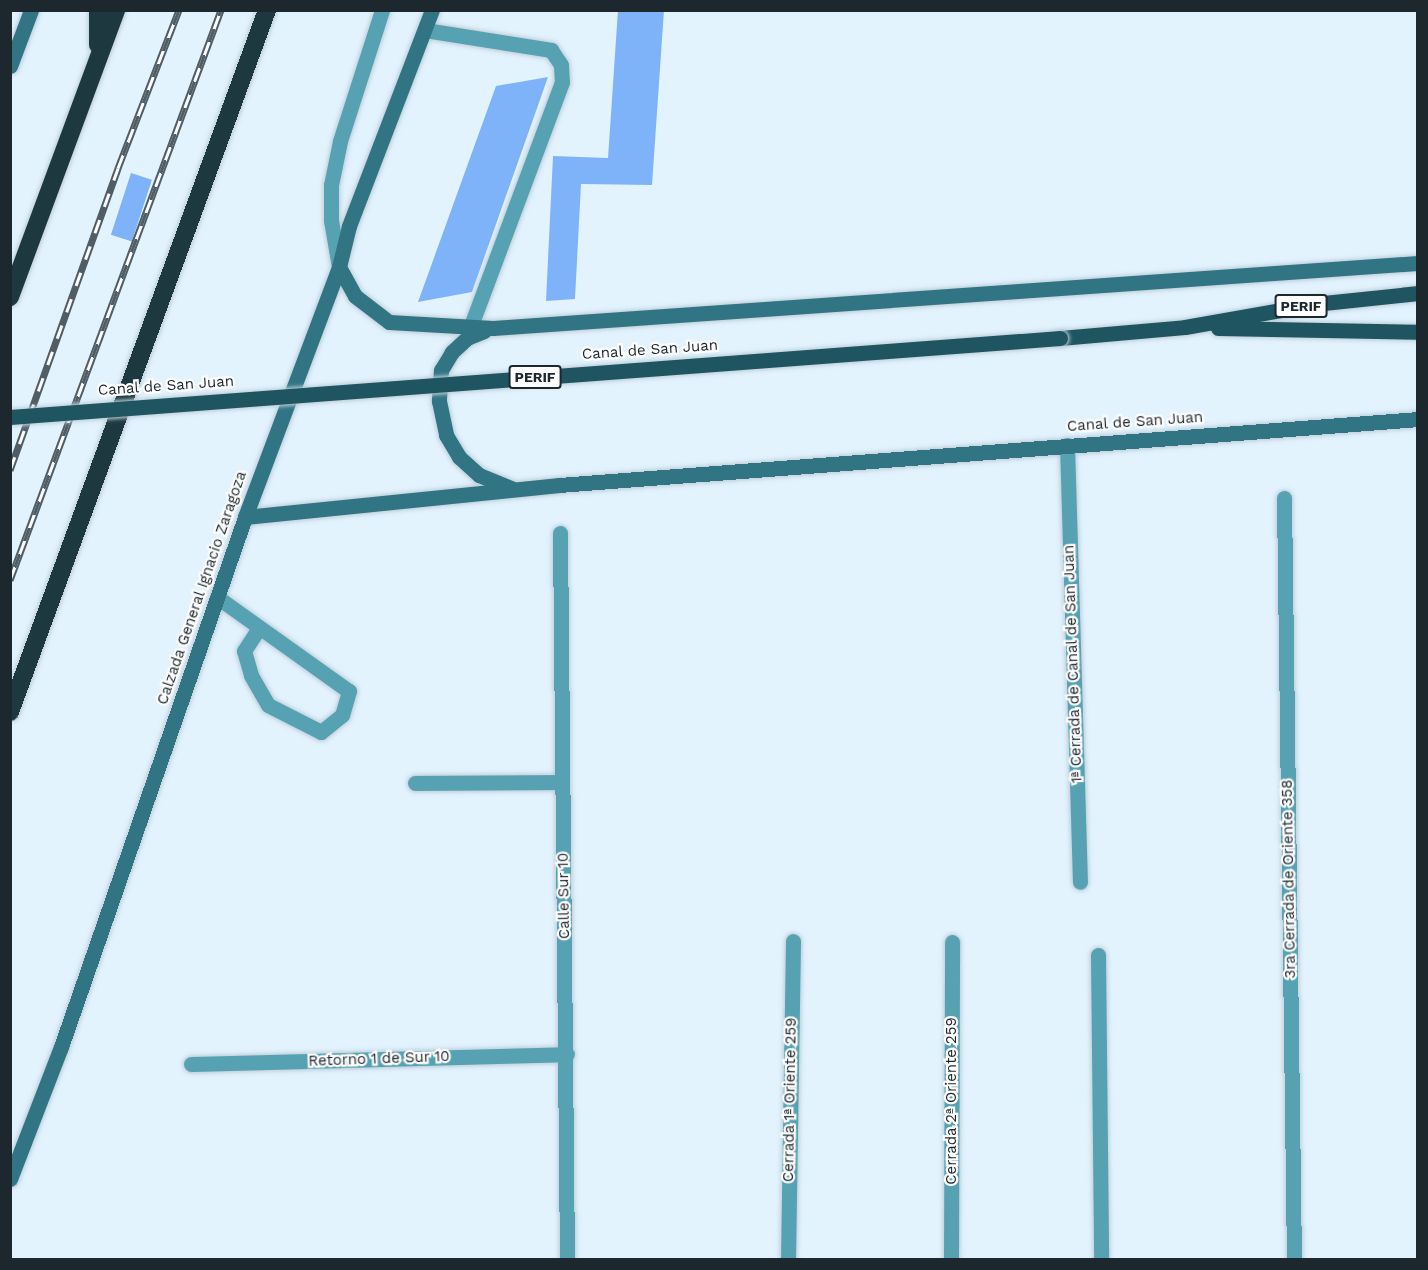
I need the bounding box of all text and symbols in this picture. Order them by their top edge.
road number: PERIF [1274,295,1328,317]
street label: Canal de San Juan [581,336,719,364]
road number: PERIF [508,366,562,388]
street label: Canal de San Juan [97,372,235,400]
street label: Canal de San Juan [1066,408,1204,436]
street label: Calzada General Ignacio Zaragoza [153,468,251,708]
street label: 1ª Cerrada de Canal de San Juan [1060,544,1086,784]
street label: 3ra Cerrada de Oriente 358 [1278,779,1300,979]
street label: Calle Sur 10 [554,852,574,940]
street label: Cerrada 1ª Oriente 259 [780,1017,800,1183]
street label: Cerrada 2ª Oriente 259 [943,1017,961,1185]
street label: Retorno 1 de Sur 10 [308,1048,450,1070]

